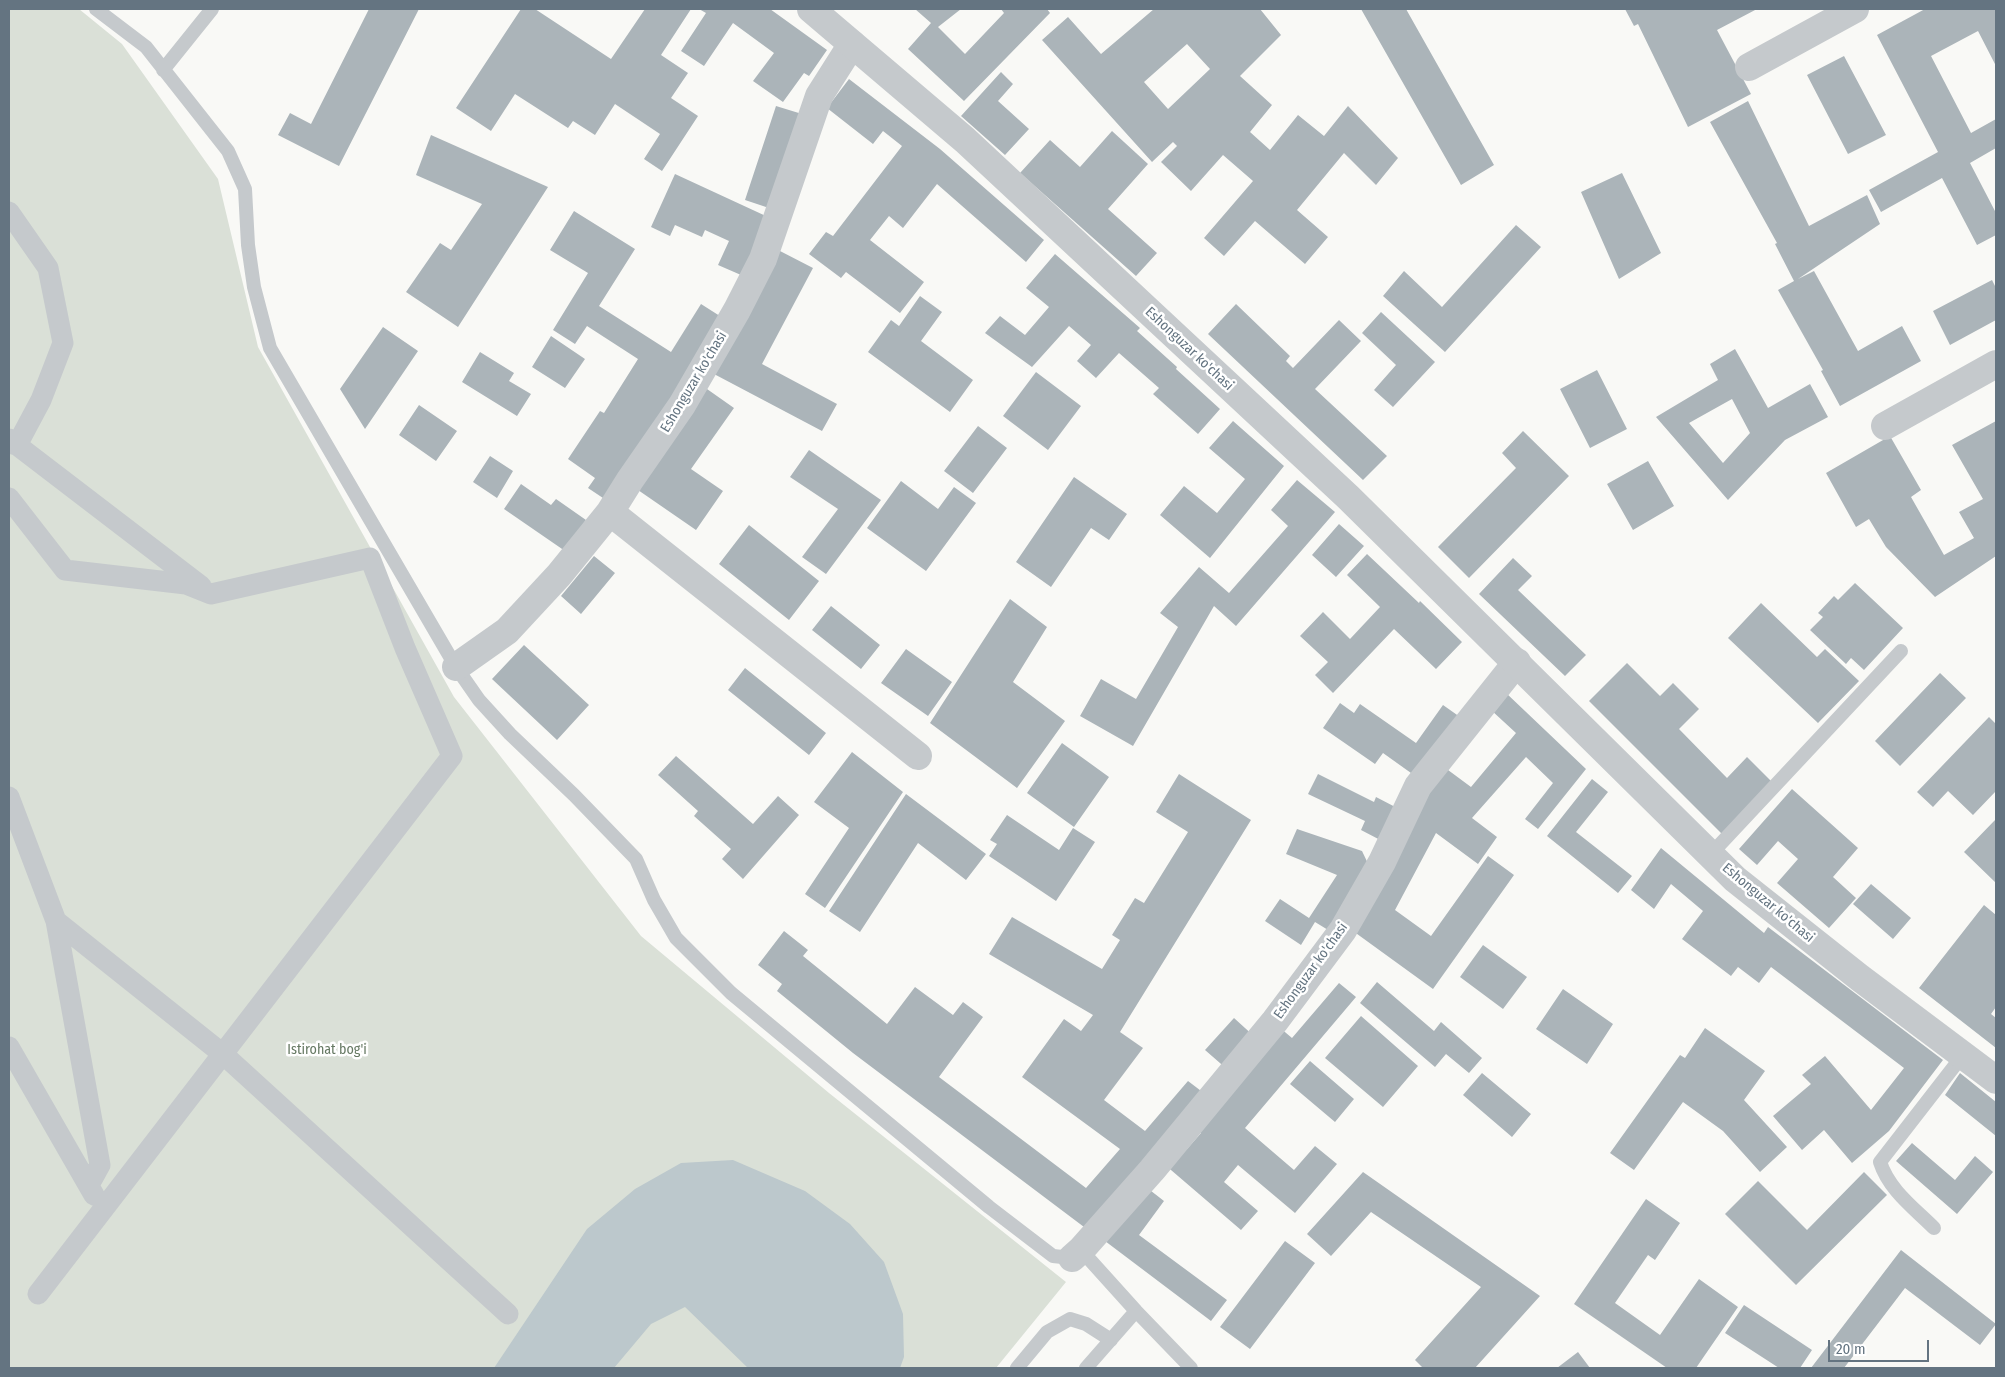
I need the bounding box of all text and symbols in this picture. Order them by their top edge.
street label: Eshonguzar ko'chasi [1141,304,1237,394]
street label: Eshonguzar ko'chasi [657,329,731,435]
street label: Eshonguzar ko'chasi [1719,860,1817,946]
street label: Eshonguzar ko'chasi [1270,920,1352,1022]
park label: Istirohat bog'i [287,1042,367,1058]
scale bar [1830,1330,1931,1362]
text: 20 m [1836,1340,1866,1358]

